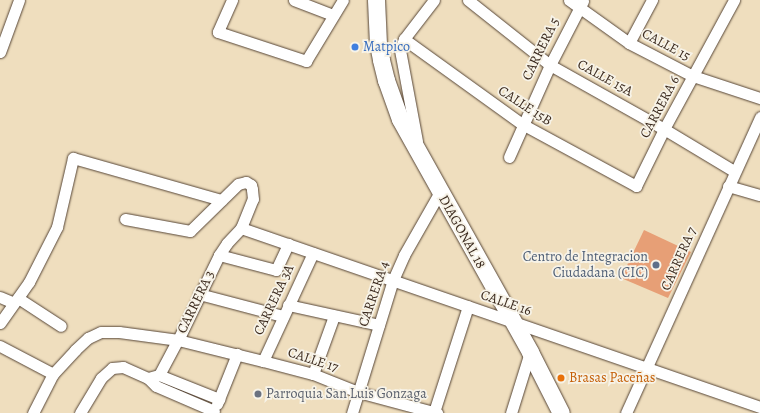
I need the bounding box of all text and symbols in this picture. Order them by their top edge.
street label: CARRERA 5 [519,15,563,83]
street label: CALLE 15 [639,25,693,65]
place label: Matpico [363,39,410,55]
marker: Matpico [350,42,360,52]
street label: CALLE 15A [574,56,636,100]
street label: CARRERA 6 [637,73,683,141]
street label: CALLE 15B [495,82,555,130]
street label: DIAGONAL 18 [435,192,489,272]
street label: CARRERA 7 [658,225,700,293]
place label: Centro de Integracion Ciudadana (CIC) [523,249,648,282]
street label: CARRERA 4 [355,259,393,329]
marker: Centro de Integracion Ciudadana (CIC) [651,260,661,270]
street label: CARRERA 3A [250,262,298,338]
street label: CARRERA 3 [174,268,218,336]
street label: CALLE 16 [478,286,534,320]
street label: CALLE 17 [286,344,340,376]
place label: Brasas Paceñas [569,370,655,386]
marker: Brasas Paceñas [556,373,566,383]
place label: Parroquia San Luis Gonzaga [266,386,427,402]
marker: Parroquia San Luis Gonzaga [253,389,263,399]

